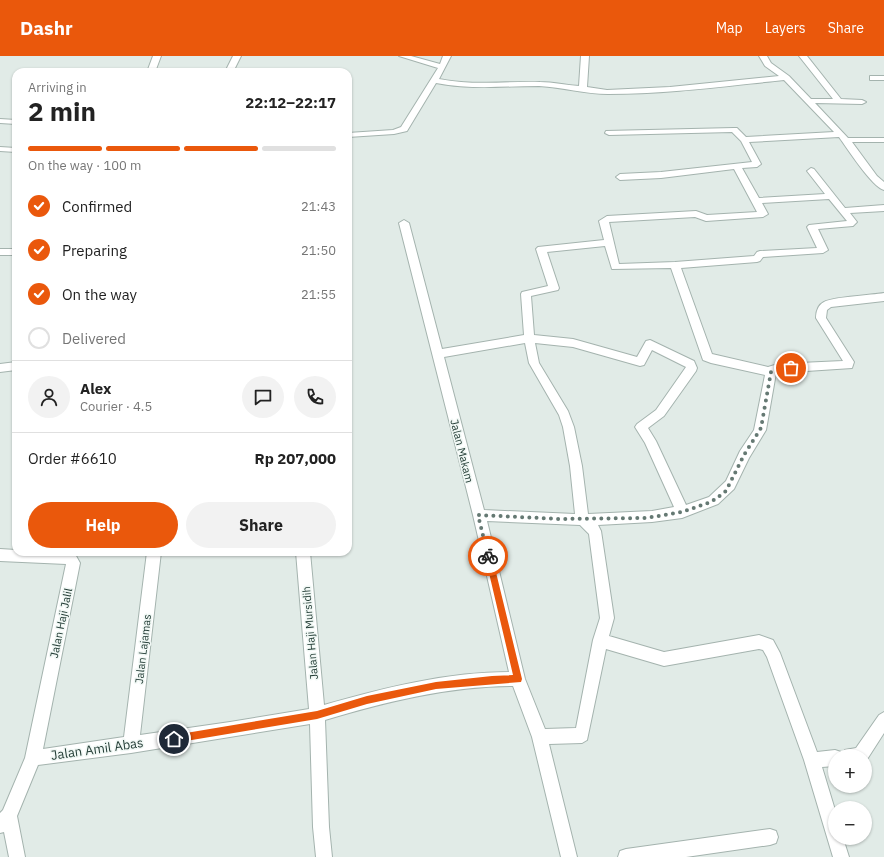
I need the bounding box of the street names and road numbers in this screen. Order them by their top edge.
street label: Jalan Makam [447,418,477,484]
street label: Jalan Haji Mursidih [299,586,321,680]
street label: Jalan Haji Jalil [47,587,75,659]
street label: Jalan Lajamas [132,613,154,685]
street label: Jalan Amil Abas [50,734,144,764]

